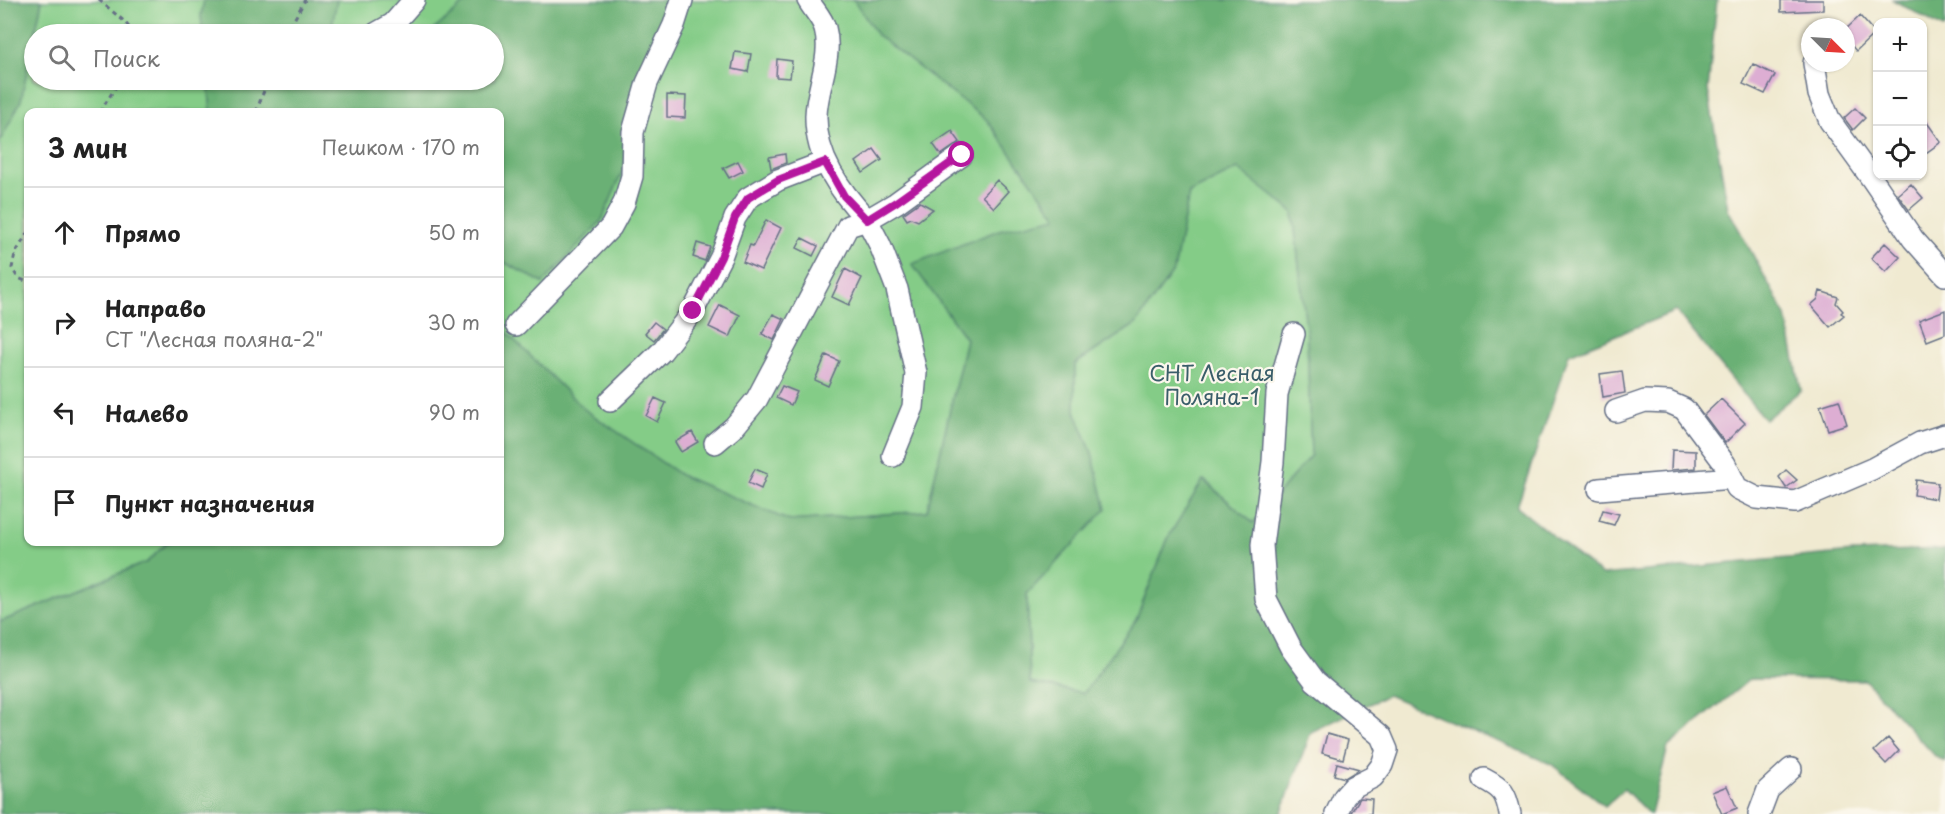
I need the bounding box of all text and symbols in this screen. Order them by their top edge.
north arrow [1801,18,1855,72]
map controls [1873,18,1927,180]
button: + [1873,18,1927,72]
search box [24,24,504,90]
icon: search [45,41,78,74]
text: Поиск [93,41,160,74]
button: − [1873,72,1927,126]
button: locate [1873,126,1927,180]
text: 3 мин [48,128,128,167]
text: Пешком · 170 m [322,132,480,162]
route start [948,141,974,167]
icon: ahead [48,216,81,249]
text: Прямо [105,216,180,249]
text: 50 m [428,217,480,247]
text: Направо [105,291,206,324]
route end [679,297,705,323]
icon: right [48,306,81,339]
text: 30 m [427,307,480,337]
text: СТ "Лесная поляна-2" [105,324,324,354]
park label: СНТ Лесная Поляна-1 [1149,356,1275,412]
icon: left [48,396,81,429]
text: Налево [105,396,188,429]
text: 90 m [429,397,480,427]
icon: arrive [48,486,81,519]
text: Пункт назначения [105,486,315,519]

